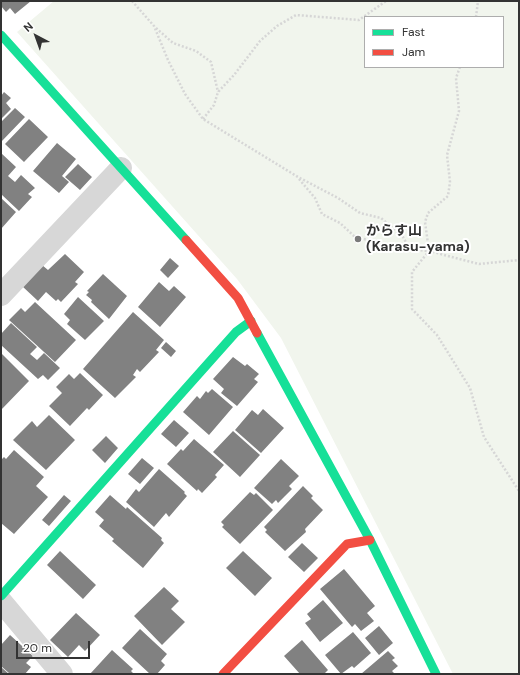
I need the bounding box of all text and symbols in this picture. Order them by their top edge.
north arrow [16,16,56,56]
legend [364,16,504,68]
text: N [21,19,36,35]
text: Fast [402,24,425,40]
text: Jam [402,44,425,60]
place label: からす山 (Karasu-yama) [366,223,470,256]
marker: からす山 (Karasu-yama) [353,234,363,244]
scale bar [18,633,92,659]
text: 20 m [23,640,52,656]

